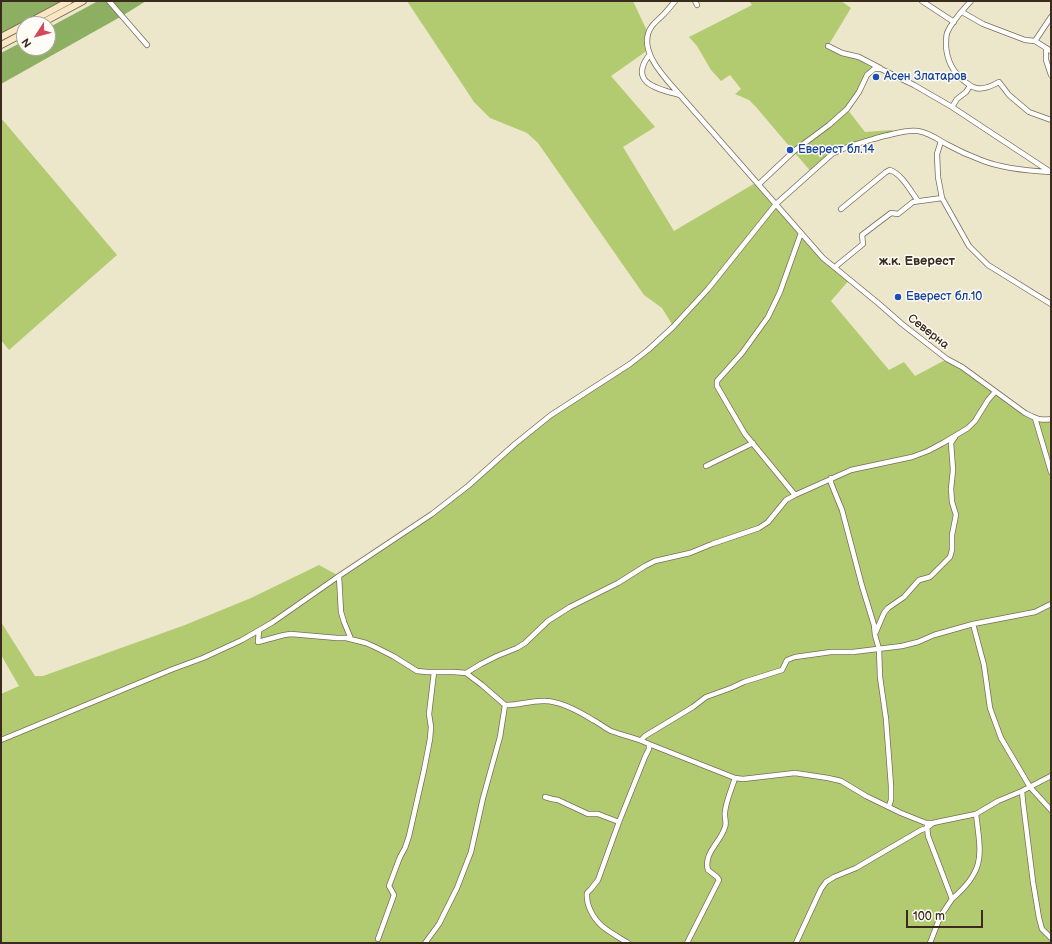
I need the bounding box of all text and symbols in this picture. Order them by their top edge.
north arrow [16,16,56,56]
text: N [19,36,34,50]
place label: Асен Златаров [884,70,967,84]
marker: Асен Златаров [871,72,881,82]
place label: Еверест бл.14 [798,143,875,157]
marker: Еверест бл.14 [785,145,795,155]
district label: ж.к. Еверест [879,254,955,270]
place label: Еверест бл.10 [906,290,982,304]
marker: Еверест бл.10 [893,292,903,302]
street label: Северна [904,311,952,353]
scale bar [908,902,985,928]
text: 100 m [913,909,945,924]

